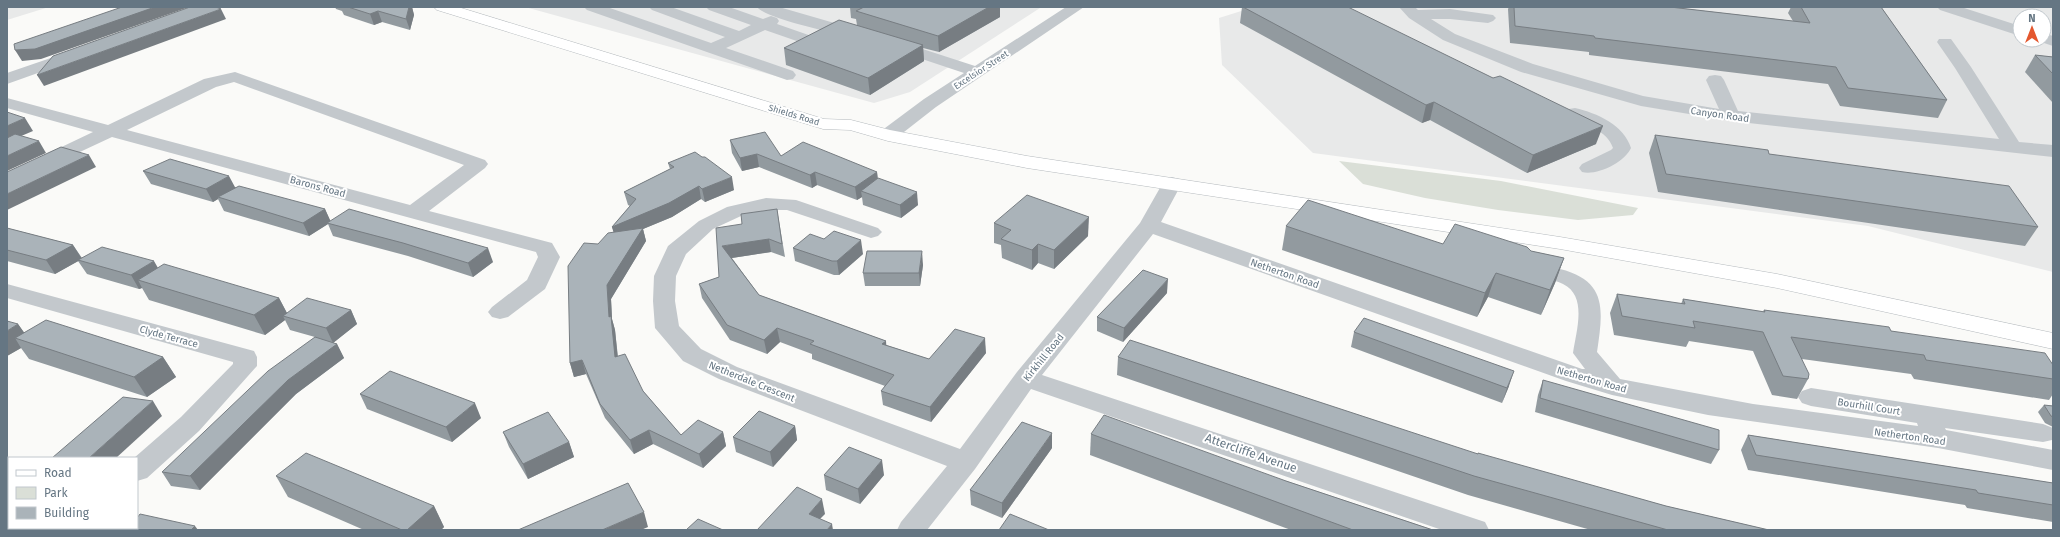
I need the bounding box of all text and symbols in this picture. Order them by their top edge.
north arrow [2012,8,2052,48]
text: N [2028,12,2036,25]
street label: Excelsior Street [952,48,1011,91]
street label: Shields Road [767,102,821,128]
street label: Canyon Road [1690,105,1750,125]
street label: Barons Road [289,174,347,200]
street label: Netherton Road [1249,257,1321,291]
street label: Clyde Terrace [138,323,199,351]
street label: Kirkhill Road [1021,331,1067,384]
street label: Netherdale Crescent [707,359,797,405]
street label: Netherton Road [1555,364,1628,396]
street label: Bourhill Court [1837,396,1901,418]
street label: Netherton Road [1873,426,1946,448]
street label: Attercliffe Avenue [1203,431,1299,475]
legend [8,457,138,529]
text: Road [44,466,72,480]
text: Park [44,486,68,500]
text: Building [44,506,90,520]

